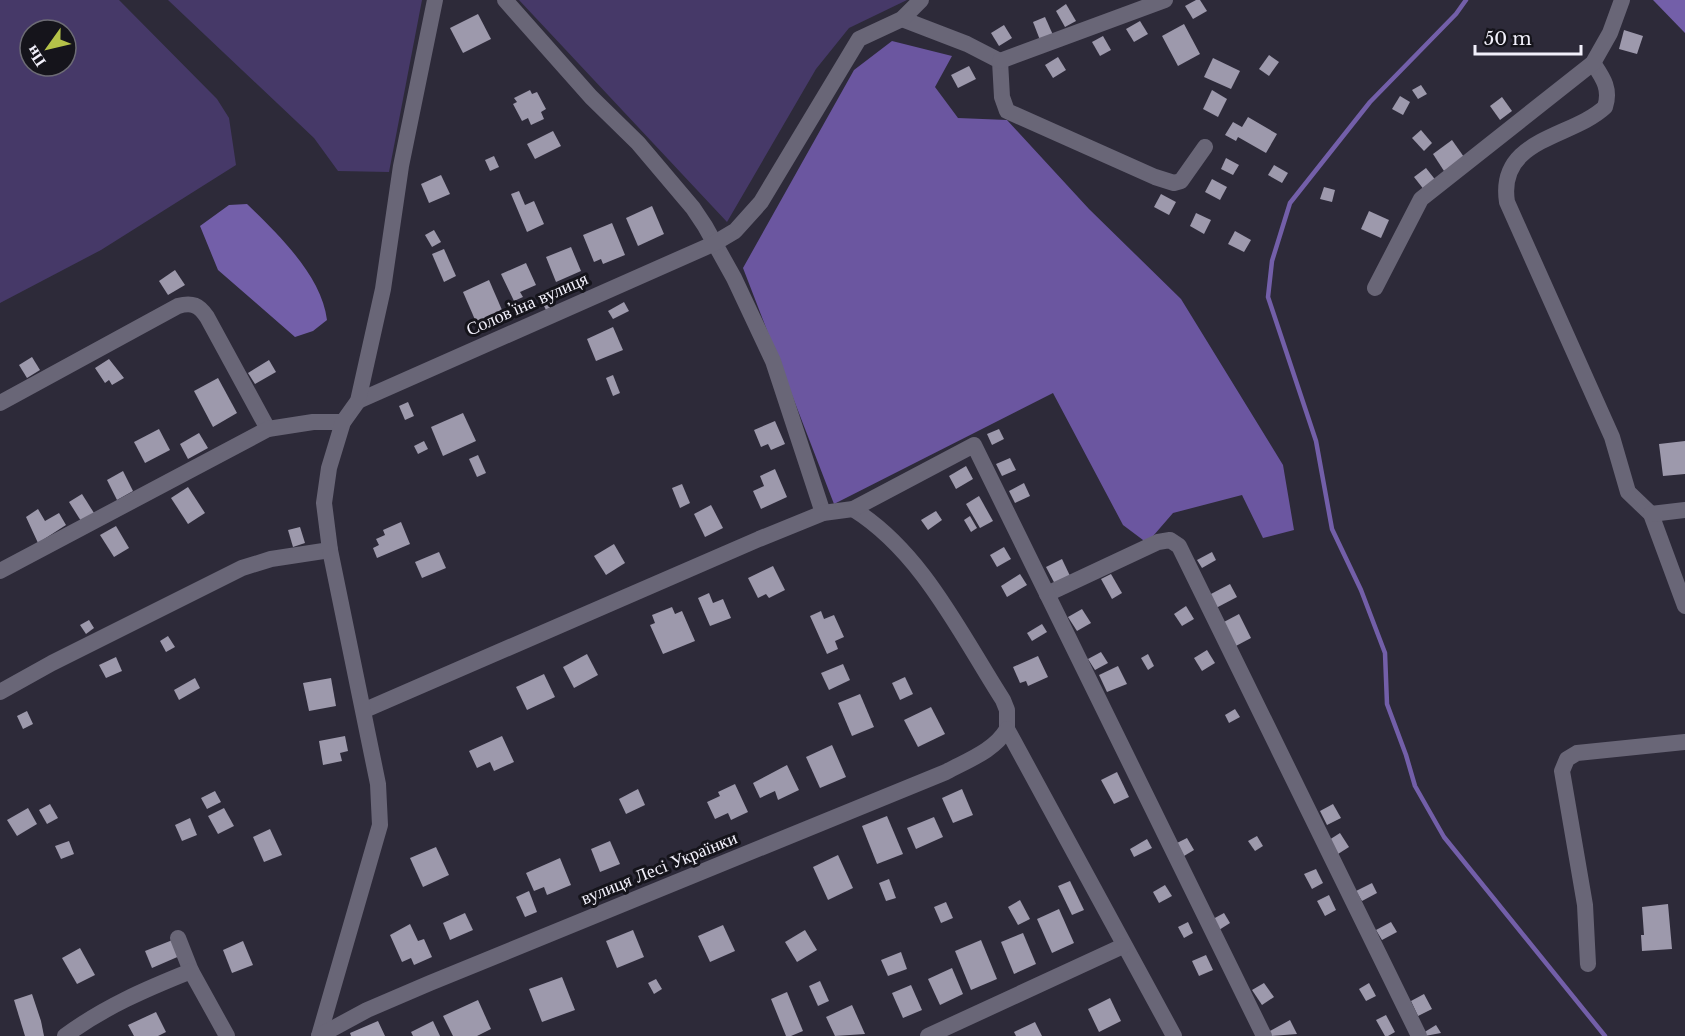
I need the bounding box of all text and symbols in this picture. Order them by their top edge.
north arrow [18,18,78,78]
scale bar [1475,18,1582,56]
text: 50 m [1484,28,1532,50]
text: Пн [21,42,50,71]
street label: Соловʼїна вулиця [463,267,591,341]
street label: вулиця Лесі Українки [578,827,741,909]

